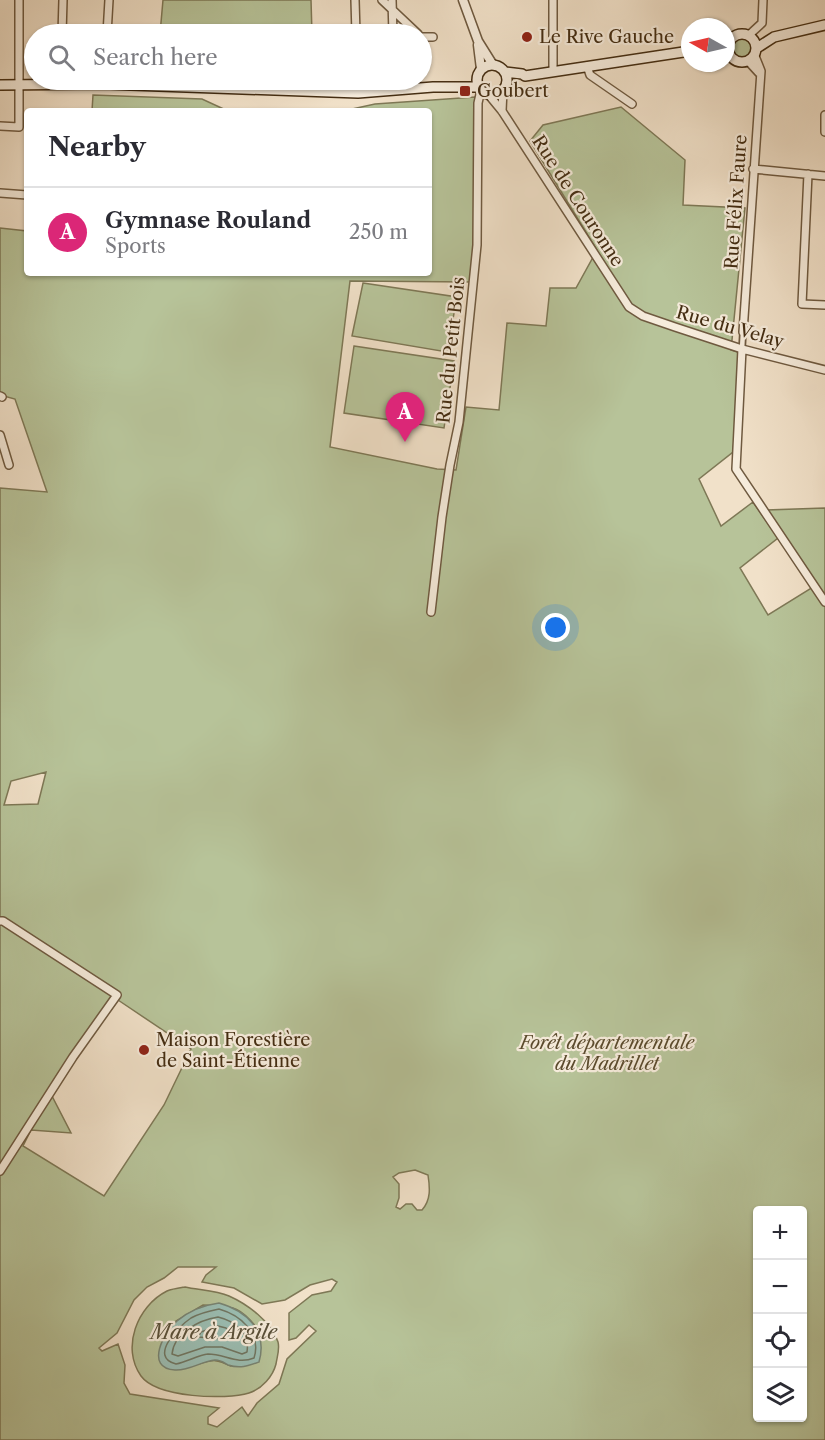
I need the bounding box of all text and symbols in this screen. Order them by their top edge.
north arrow [681,18,735,72]
search box [24,24,432,90]
place label: Le Rive Gauche [539,26,674,48]
marker: Le Rive Gauche [520,30,534,44]
icon: search [45,41,78,74]
text: Search here [93,44,218,71]
place label: Goubert [477,80,549,102]
marker: Goubert [458,84,472,98]
text: Nearby [48,131,146,163]
street label: Rue de Couronne [527,131,629,271]
street label: Rue Félix Faure [720,134,752,270]
text: Gymnase Rouland [105,207,311,234]
text: A [60,220,75,244]
text: 250 m [349,220,408,244]
text: Sports [105,234,166,258]
street label: Rue du Petit Bois [432,276,470,424]
street label: Rue du Velay [674,301,787,353]
pin: A [386,392,424,442]
your location [541,613,570,642]
place label: Maison Forestière de Saint-Étienne [156,1029,310,1072]
park label: Forêt départementale du Madrillet [518,1032,696,1075]
marker: Maison Forestière de Saint-Étienne [137,1043,151,1057]
map controls [753,1206,807,1422]
button: + [753,1206,807,1260]
button: − [753,1260,807,1314]
button: locate [753,1314,807,1368]
water label: Mare à Argile [149,1320,279,1344]
button: layers [753,1368,807,1422]

